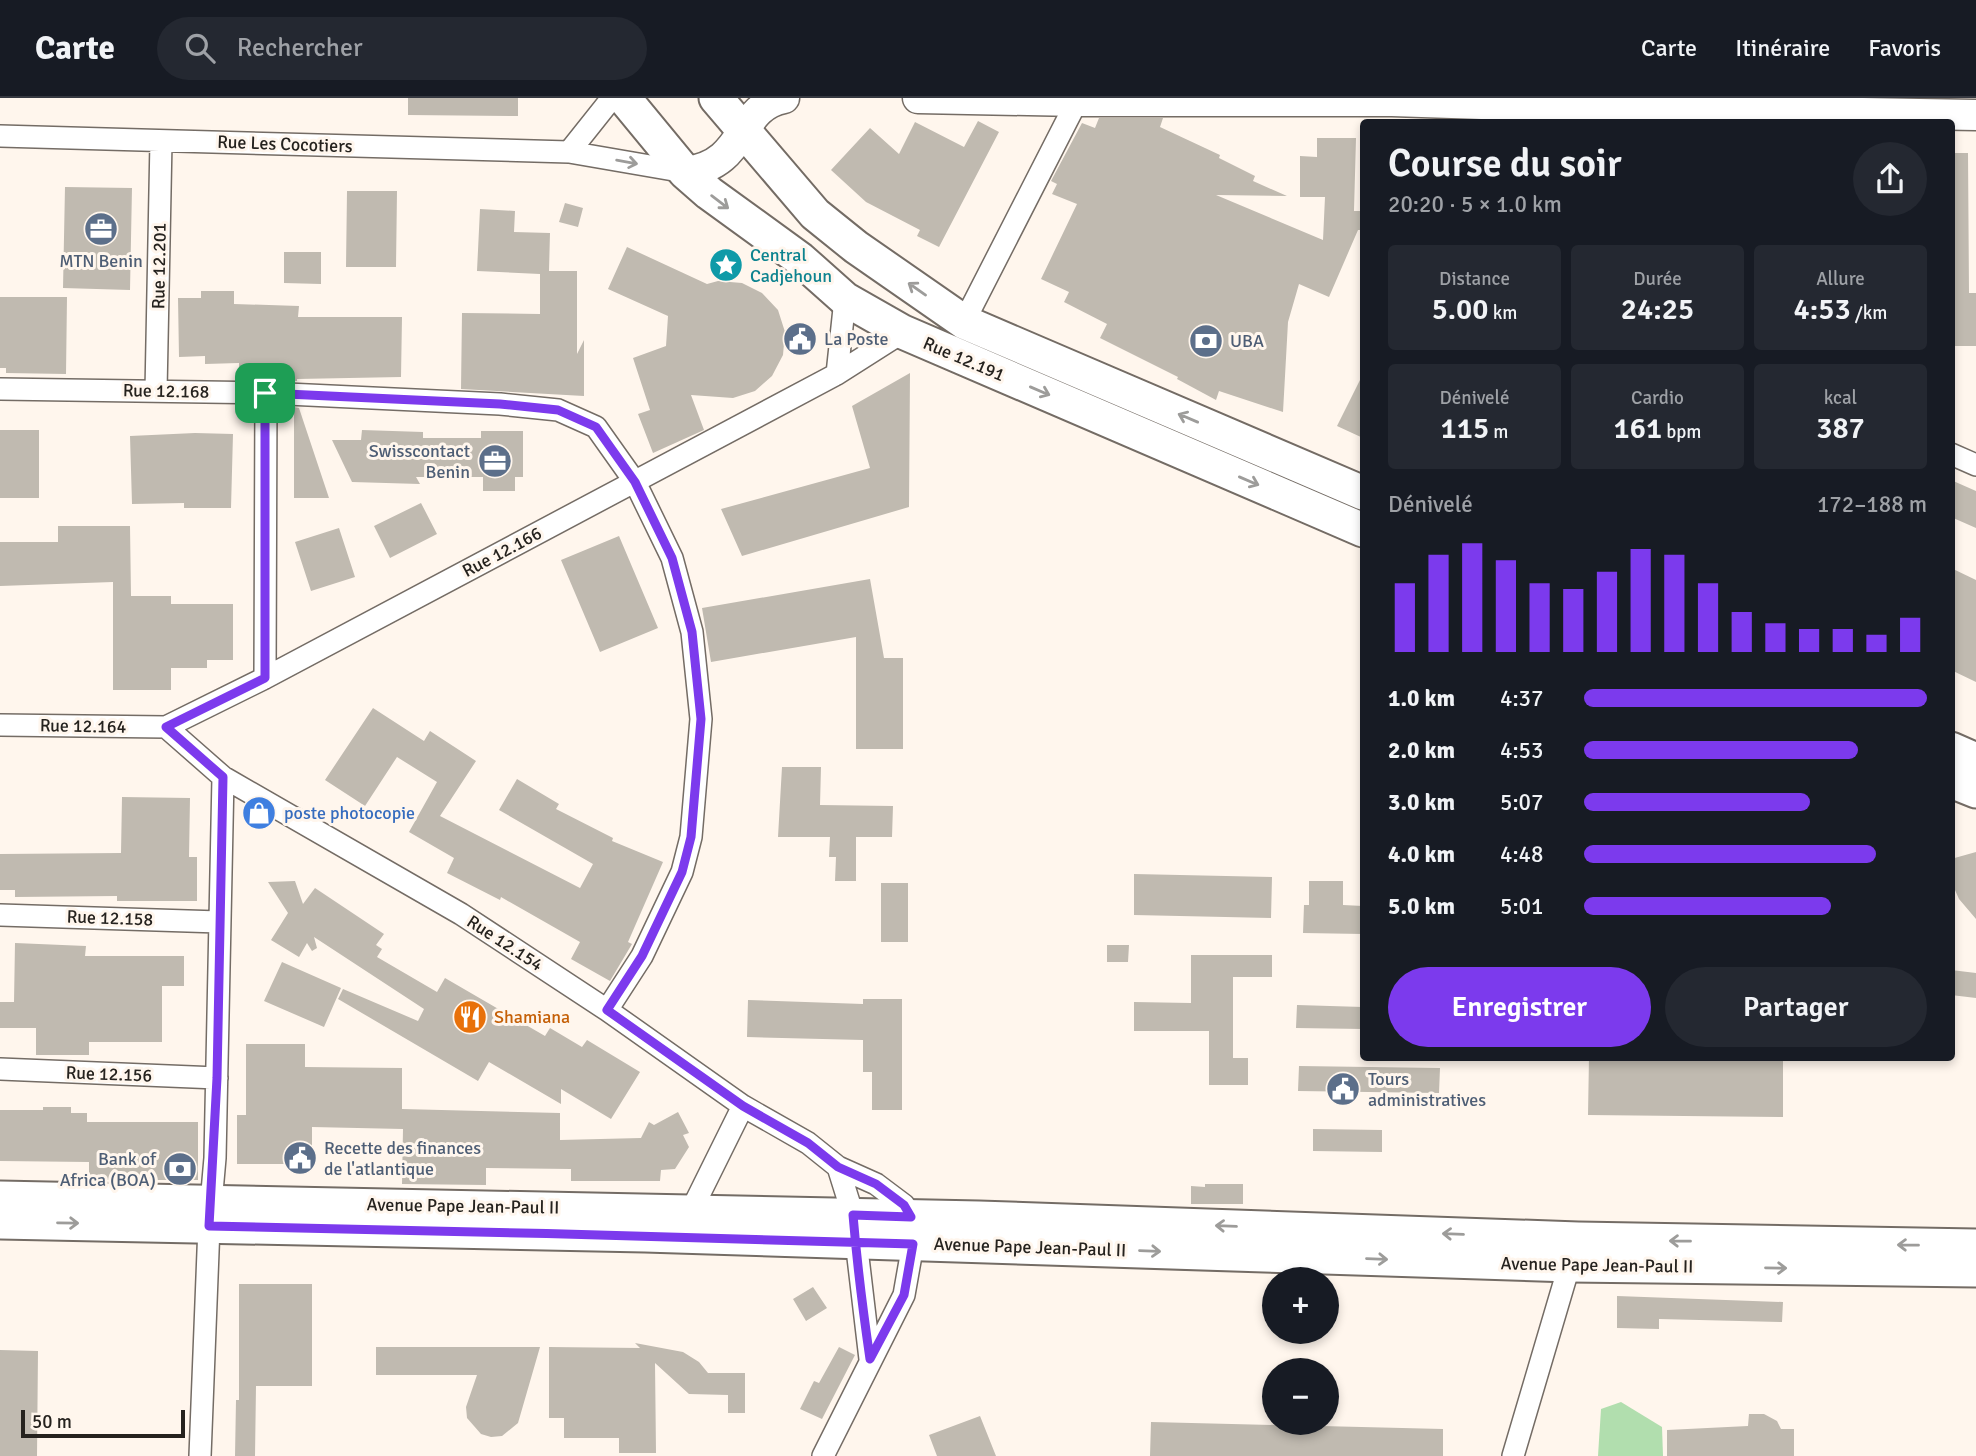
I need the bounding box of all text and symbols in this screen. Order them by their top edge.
search box [157,17,647,80]
text: Carte [35,28,115,69]
icon: search [181,29,219,67]
text: Rechercher [237,32,363,64]
text: Carte [1641,33,1697,63]
text: Itinéraire [1735,33,1830,63]
text: Favoris [1868,33,1941,63]
street label: Rue Les Cocotiers [217,131,353,157]
text: Course du soir [1388,140,1621,187]
button: share [1853,142,1927,216]
one-way arrow [615,156,638,169]
text: 20:20 · 5 × 1.0 km [1388,190,1562,219]
one-way arrow [710,194,729,209]
office icon: MTN Benin [82,210,120,248]
street label: Rue 12.201 [147,223,171,309]
place label: Central Cadjehoun [750,244,832,287]
place icon: Central Cadjehoun [707,246,745,284]
place label: MTN Benin [59,250,143,272]
text: Distance [1439,267,1510,291]
text: Durée [1633,267,1682,291]
text: Allure [1816,267,1865,291]
one-way arrow [908,282,927,296]
text: 5.00 [1432,291,1489,328]
text: 24:25 [1621,291,1694,328]
text: 4:53 [1794,291,1851,328]
text: km [1489,301,1517,325]
text: /km [1851,301,1887,325]
public building icon: La Poste [781,320,819,358]
bank icon: UBA [1187,322,1225,360]
place label: La Poste [824,328,888,350]
place label: UBA [1230,330,1264,352]
street label: Rue 12.191 [920,332,1008,386]
pin [235,363,295,423]
icon: arrive [246,374,284,412]
street label: Rue 12.168 [123,379,209,403]
one-way arrow [1029,385,1050,398]
text: Dénivelé [1440,386,1509,410]
text: Cardio [1631,386,1684,410]
text: kcal [1824,386,1857,410]
one-way arrow [1178,410,1199,423]
text: 115 [1441,410,1489,447]
text: 161 [1613,410,1662,447]
text: 387 [1816,410,1865,447]
text: m [1489,420,1508,444]
text: bpm [1662,420,1702,444]
place label: Swisscontact Benin [369,440,470,483]
office icon: Swisscontact Benin [476,442,514,480]
one-way arrow [1238,475,1259,488]
text: Dénivelé [1388,490,1473,519]
text: 172–188 m [1817,490,1927,519]
street label: Rue 12.166 [459,522,545,582]
text: 1.0 km [1388,684,1455,713]
text: 4:37 [1500,684,1543,713]
street label: Rue 12.164 [40,714,127,738]
text: 2.0 km [1388,736,1455,765]
text: 4:53 [1500,736,1543,765]
text: 3.0 km [1388,788,1455,817]
text: 5:07 [1500,788,1543,817]
shop icon: poste photocopie [240,794,278,832]
place label: poste photocopie [284,802,415,824]
text: 4.0 km [1388,840,1455,869]
text: 4:48 [1500,840,1543,869]
text: 5.0 km [1388,892,1455,921]
text: 5:01 [1500,892,1543,921]
street label: Rue 12.158 [66,905,154,931]
street label: Rue 12.154 [463,910,548,976]
button: Enregistrer [1388,967,1651,1047]
button: Partager [1665,967,1927,1047]
restaurant icon: Shamiana [451,998,489,1036]
place label: Shamiana [494,1006,570,1028]
street label: Rue 12.156 [65,1061,153,1087]
place label: Tours administratives [1368,1068,1486,1111]
public building icon: Tours administratives [1324,1070,1362,1108]
place label: Recette des finances de l'atlantique [324,1137,481,1180]
public building icon: Recette des finances de l'atlantique [281,1139,319,1177]
place label: Bank of Africa (BOA) [60,1148,157,1191]
bank icon: Bank of Africa (BOA) [161,1150,199,1188]
street label: Avenue Pape Jean-Paul II [366,1193,560,1219]
one-way arrow [56,1216,79,1230]
one-way arrow [1214,1220,1237,1233]
one-way arrow [1442,1228,1465,1241]
street label: Avenue Pape Jean-Paul II [933,1233,1127,1261]
one-way arrow [1669,1234,1692,1247]
one-way arrow [1897,1238,1920,1251]
one-way arrow [1138,1245,1161,1258]
one-way arrow [1365,1252,1388,1265]
street label: Avenue Pape Jean-Paul II [1500,1252,1694,1278]
one-way arrow [1764,1261,1787,1275]
map controls [1262,1267,1339,1435]
button: + [1262,1267,1339,1344]
button: − [1262,1358,1339,1435]
scale bar [21,1407,186,1439]
text: 50 m [32,1410,72,1434]

